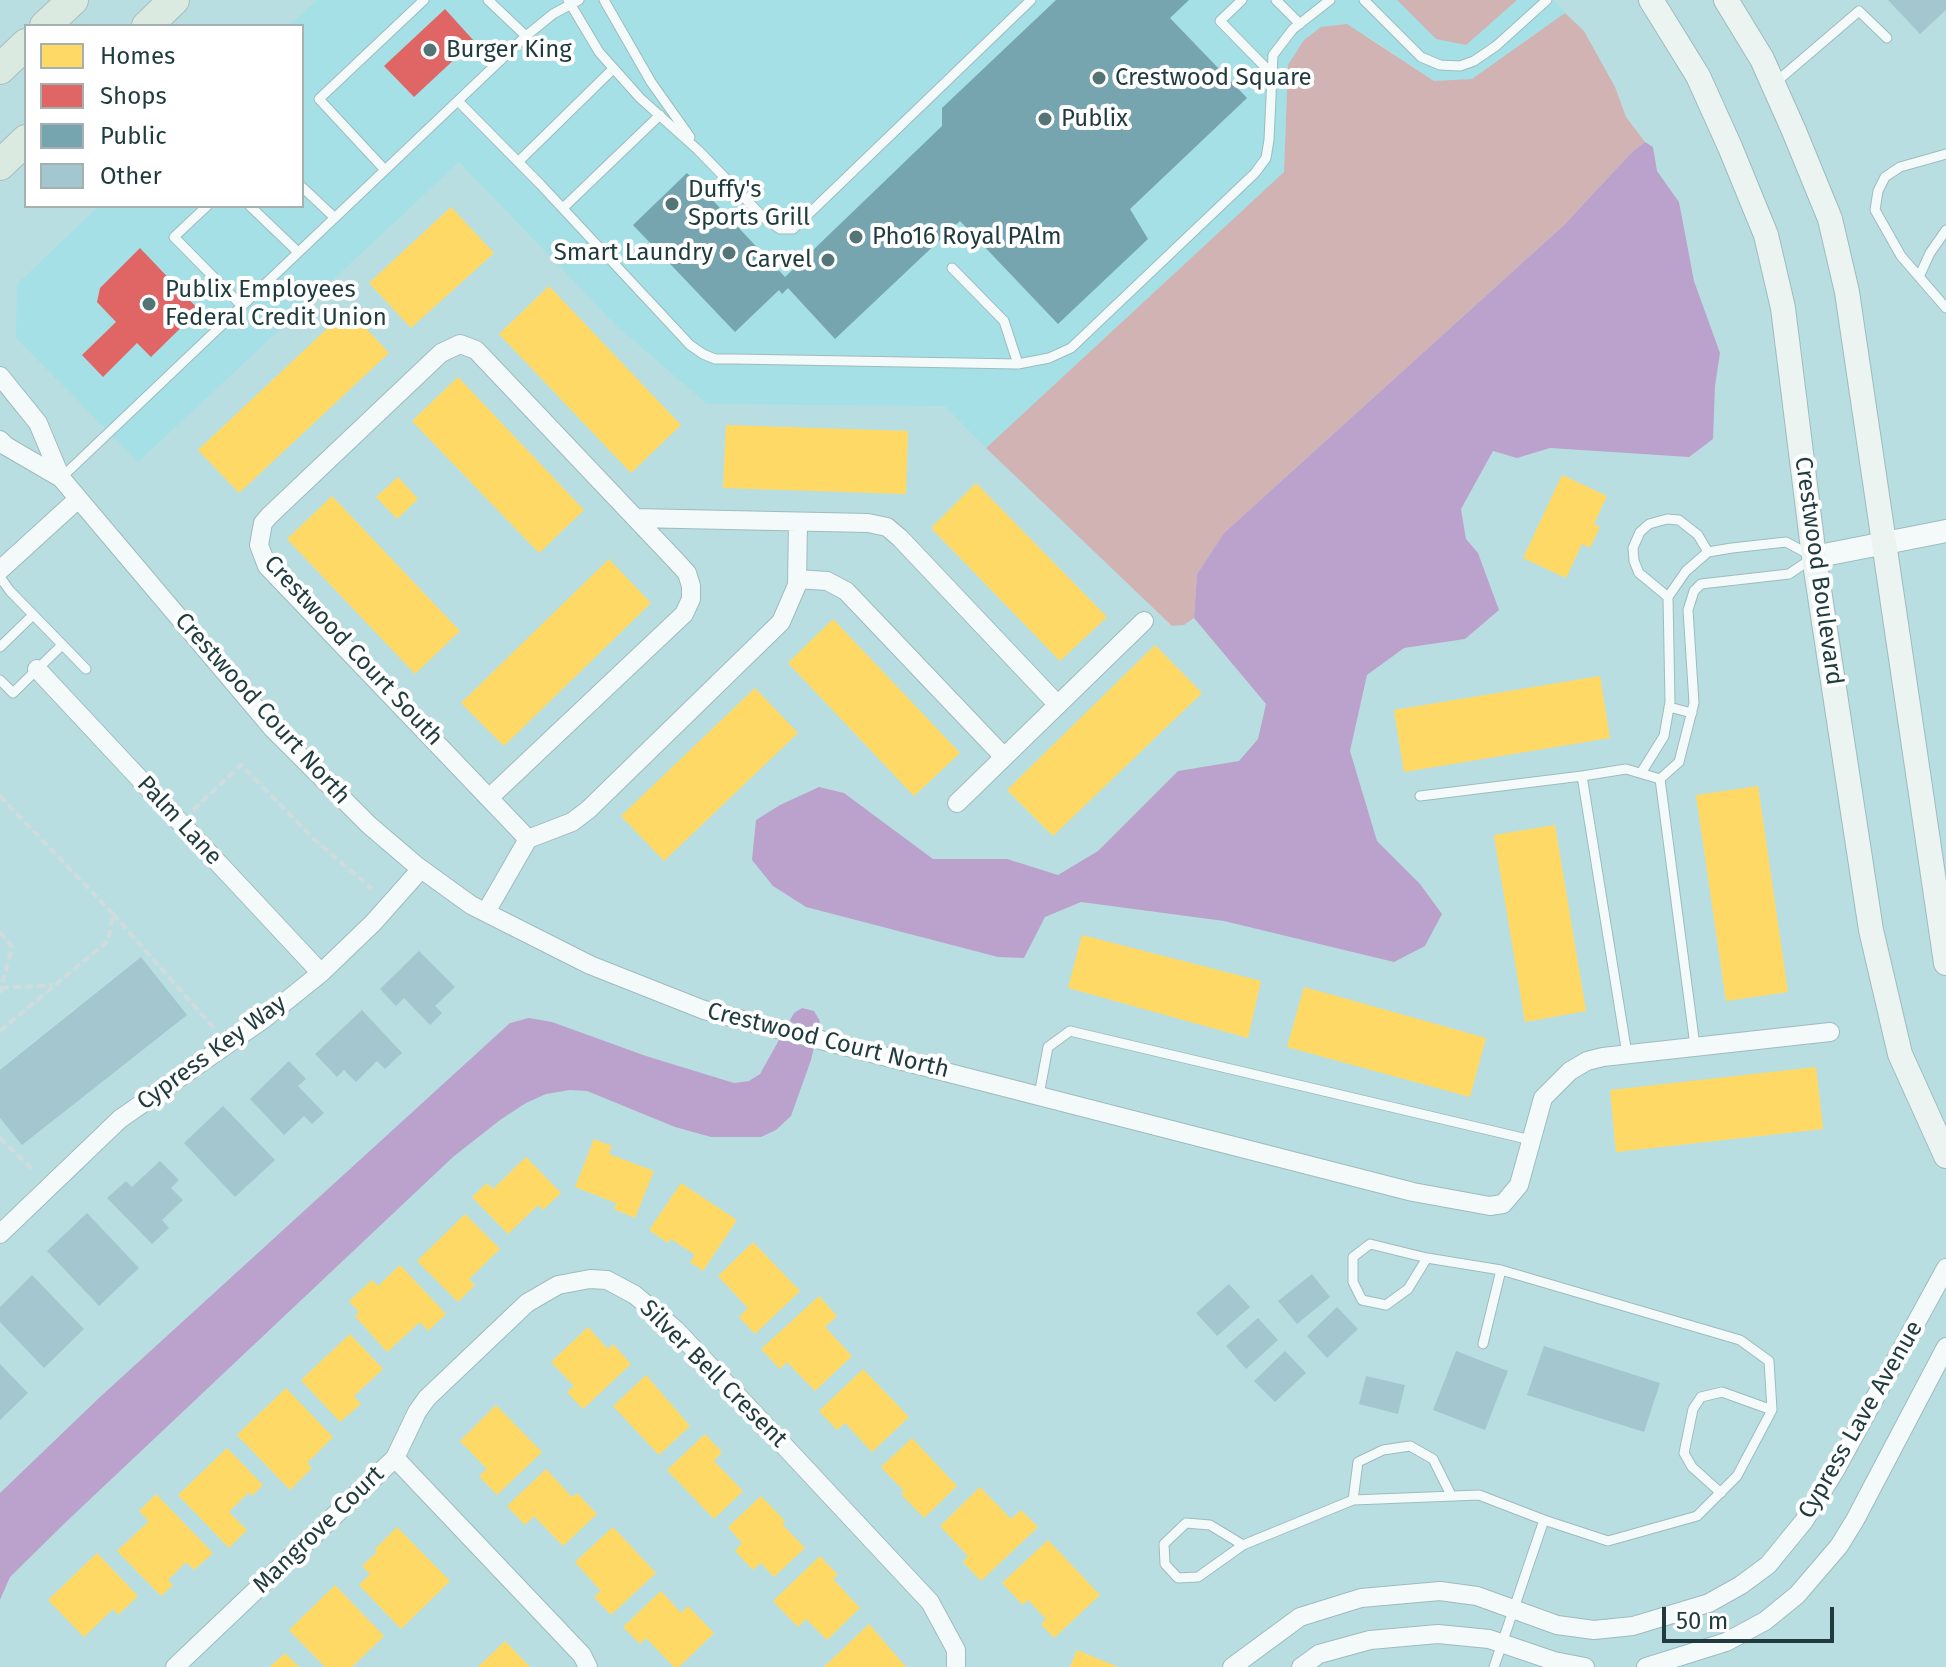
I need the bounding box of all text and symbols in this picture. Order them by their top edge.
legend [24,24,304,208]
place label: Burger King [446,36,572,64]
marker: Burger King [421,41,439,59]
text: Homes [100,42,175,70]
place label: Crestwood Square [1115,64,1312,92]
marker: Crestwood Square [1090,69,1108,87]
text: Shops [100,82,167,110]
place label: Publix [1061,105,1128,133]
marker: Publix [1036,110,1054,128]
text: Public [100,122,167,150]
text: Other [100,162,162,190]
place label: Duffy's Sports Grill [688,176,810,232]
marker: Duffy's Sports Grill [663,195,681,213]
place label: Pho16 Royal PAlm [872,223,1061,251]
marker: Pho16 Royal PAlm [847,228,865,246]
place label: Smart Laundry [554,239,713,267]
marker: Smart Laundry [720,244,738,262]
place label: Carvel [745,246,812,274]
marker: Carvel [819,251,837,269]
place label: Publix Employees Federal Credit Union [165,276,387,332]
marker: Publix Employees Federal Credit Union [140,295,158,313]
street label: Crestwood Boulevard [1788,455,1848,687]
street label: Crestwood Court South [257,550,449,752]
street label: Crestwood Court North [168,607,356,811]
street label: Palm Lane [131,770,227,872]
street label: Cypress Key Way [132,989,292,1117]
street label: Crestwood Court North [704,997,952,1085]
street label: Silver Bell Cresent [633,1294,793,1454]
street label: Cypress Lave Avenue [1793,1316,1929,1524]
street label: Mangrove Court [248,1460,390,1600]
scale bar [1666,1591,1838,1641]
text: 50 m [1676,1607,1728,1635]

